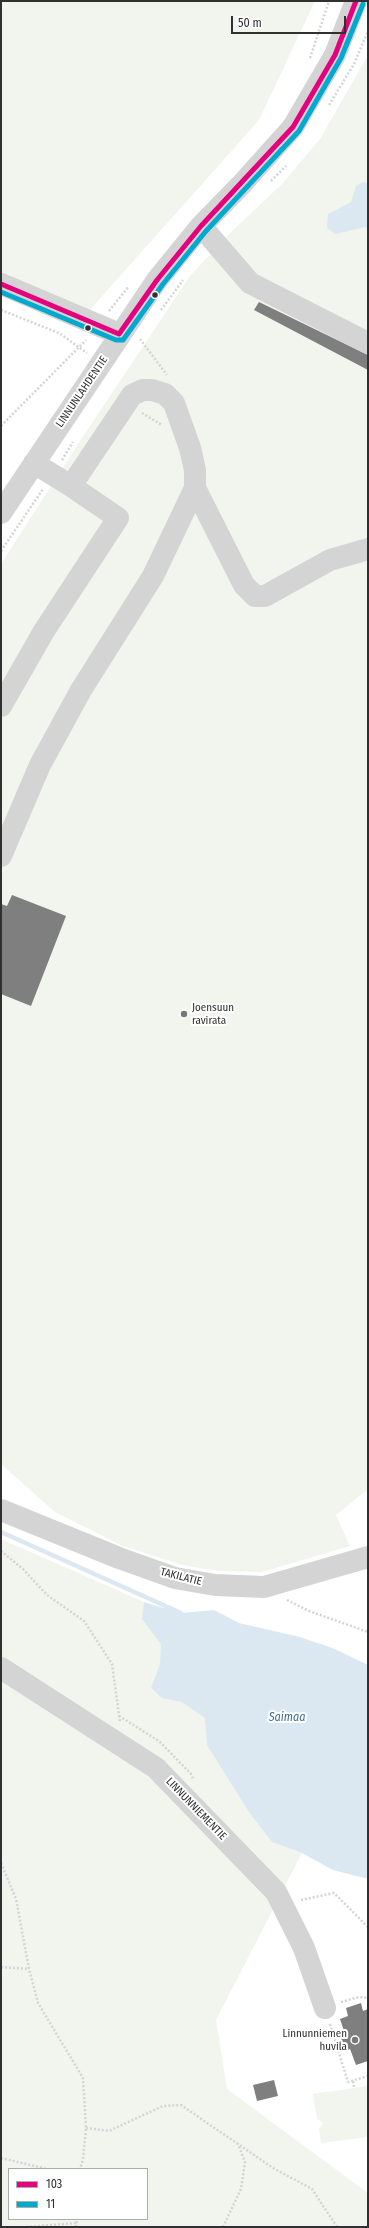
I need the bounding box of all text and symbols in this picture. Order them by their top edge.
scale bar [233,8,348,34]
text: 50 m [238,16,262,30]
unlabelled marker [150,290,160,300]
unlabelled marker [83,323,93,333]
street label: LINNUNLAHDENTIE [53,354,111,430]
place label: Joensuun ravirata [192,1001,234,1027]
marker: Joensuun ravirata [179,1009,189,1019]
street label: TAKILATIE [159,1565,203,1589]
water label: Saimaa [269,1711,305,1725]
street label: LINNUNNIEMENTIE [163,1775,229,1843]
place label: Linnunniemen huvila [283,2027,347,2053]
marker: Linnunniemen huvila [350,2035,360,2045]
legend [8,2168,148,2220]
text: 103 [46,2177,62,2191]
text: 11 [46,2197,55,2211]

